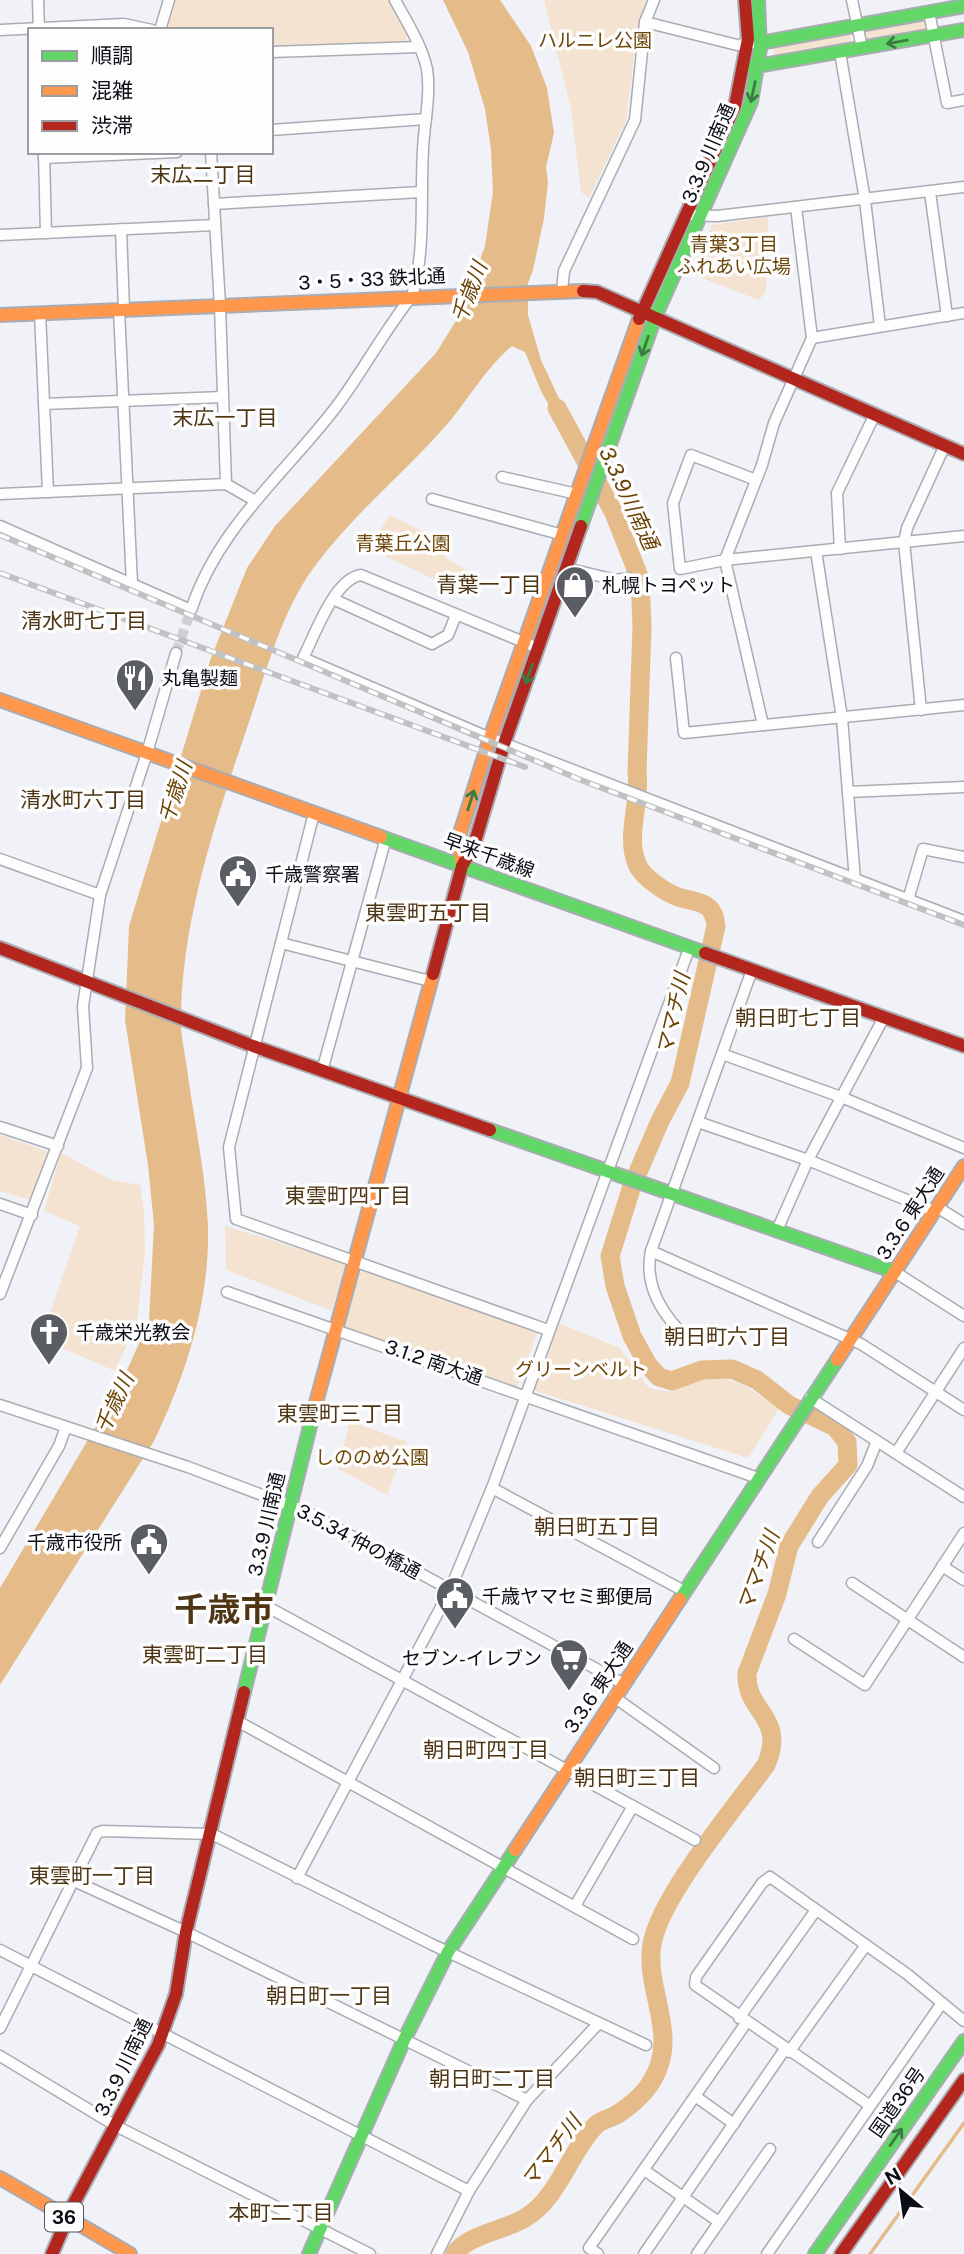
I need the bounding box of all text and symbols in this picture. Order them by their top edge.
legend [28,28,273,154]
park label: ハルニレ公園 [538,29,652,51]
one-way arrow [886,36,909,49]
text: 順調 [91,43,133,68]
text: 混雑 [91,78,133,103]
one-way arrow [745,80,759,103]
street label: 3.3.9 川南通 [677,100,739,206]
text: 渋滞 [91,113,133,138]
district label: 末広二丁目 [151,162,256,187]
park label: 青葉3丁目 ふれあい広場 [677,233,791,277]
water label: 千歳川 [446,256,493,326]
street label: 3・5・33 鉄北通 [298,264,446,294]
one-way arrow [638,334,650,356]
district label: 末広一丁目 [173,405,278,430]
water label: 3.3.9川南通 [594,443,665,556]
park label: 青葉丘公園 [355,532,451,554]
shop icon: 札幌トヨペット [554,564,596,619]
district label: 青葉一丁目 [437,572,542,597]
place label: 札幌トヨペット [602,574,735,596]
district label: 清水町七丁目 [21,608,147,633]
restaurant icon: 丸亀製麺 [114,657,156,712]
one-way arrow [521,662,534,684]
place label: 丸亀製麺 [162,667,238,689]
water label: 千歳川 [153,756,197,826]
district label: 清水町六丁目 [20,787,146,812]
one-way arrow [465,789,478,811]
street label: 早来千歳線 [441,828,537,882]
public building icon: 千歳警察署 [217,853,259,908]
place label: 千歳警察署 [265,863,360,885]
district label: 東雲町五丁目 [365,900,491,925]
water label: ママチ川 [651,968,695,1058]
district label: 朝日町七丁目 [735,1005,861,1030]
street label: 3.3.6 東大通 [872,1163,948,1263]
district label: 東雲町四丁目 [285,1183,411,1208]
church icon: 千歳栄光教会 [28,1311,70,1366]
place label: 千歳栄光教会 [76,1321,190,1343]
district label: 朝日町六丁目 [664,1324,790,1349]
street label: 3.1.2 南大通 [382,1335,486,1389]
park label: グリーンベルト [515,1358,647,1380]
water label: 千歳川 [89,1367,139,1437]
district label: 東雲町三丁目 [277,1401,403,1426]
park label: しののめ公園 [315,1446,429,1468]
street label: 3.3.9 川南通 [243,1470,289,1578]
street label: 3.5.34 仲の橋通 [293,1499,425,1583]
district label: 朝日町五丁目 [534,1514,660,1539]
public building icon: 千歳市役所 [128,1521,170,1576]
water label: ママチ川 [732,1525,785,1615]
place label: 千歳市役所 [27,1531,122,1553]
public building icon: 千歳ヤマセミ郵便局 [434,1575,476,1630]
place label: 千歳ヤマセミ郵便局 [482,1585,653,1607]
district label: 千歳市 [175,1590,274,1628]
supermarket icon: セブン-イレブン [548,1637,590,1692]
street label: 3.3.6 東大通 [559,1637,637,1737]
district label: 東雲町二丁目 [142,1642,268,1667]
place label: セブン-イレブン [402,1647,542,1669]
district label: 朝日町四丁目 [423,1737,549,1762]
district label: 朝日町三丁目 [574,1765,700,1790]
district label: 東雲町一丁目 [29,1863,155,1888]
district label: 朝日町一丁目 [266,1983,392,2008]
street label: 3.3.9 川南通 [90,2015,156,2119]
street label: 国道36号 [865,2063,929,2141]
district label: 朝日町二丁目 [429,2066,555,2091]
water label: ママチ川 [516,2108,587,2192]
one-way arrow [889,2128,903,2147]
north arrow [866,2156,936,2226]
text: N [881,2163,905,2189]
district label: 本町二丁目 [229,2200,334,2225]
road number: 36 [45,2202,83,2232]

